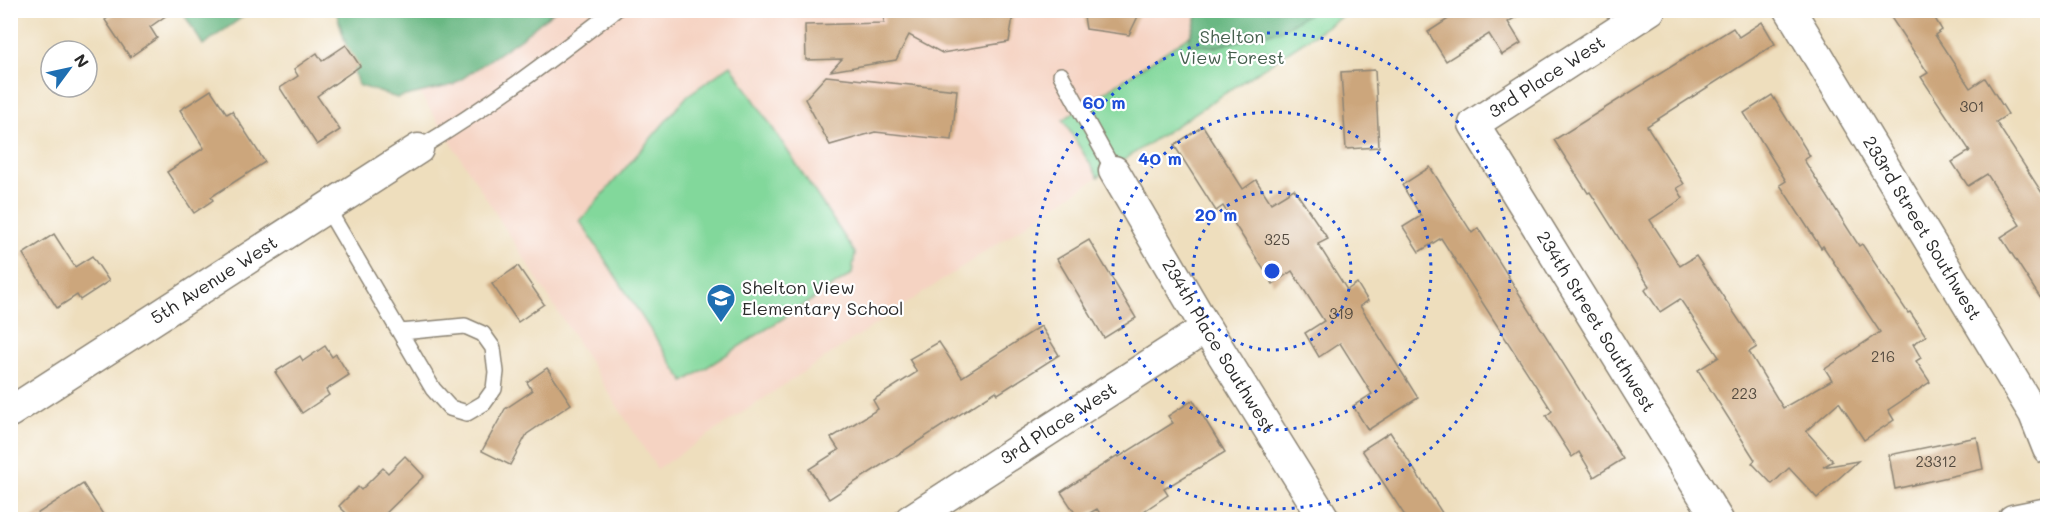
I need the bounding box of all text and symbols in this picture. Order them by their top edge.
park label: Shelton View Forest [1179,24,1285,69]
street label: 3rd Place West [1483,29,1609,123]
north arrow [39,39,99,99]
text: N [70,50,94,71]
text: 60 m [1082,90,1126,114]
house number: 301 [1960,96,1984,116]
street label: 233rd Street Southwest [1858,131,1988,324]
text: 40 m [1138,146,1182,170]
text: 20 m [1195,202,1237,226]
street label: 234th Street Southwest [1532,226,1662,416]
house number: 325 [1264,229,1290,249]
street label: 5th Avenue West [146,230,282,329]
street label: 234th Place Southwest [1157,254,1281,437]
centre of rings [1262,261,1282,281]
place label: Shelton View Elementary School [742,275,904,320]
school or university icon: Shelton View Elementary School [705,282,737,324]
house number: 319 [1329,303,1353,323]
house number: 216 [1871,346,1895,366]
street label: 3rd Place West [995,376,1121,470]
house number: 223 [1731,383,1757,403]
house number: 23312 [1916,451,1957,471]

